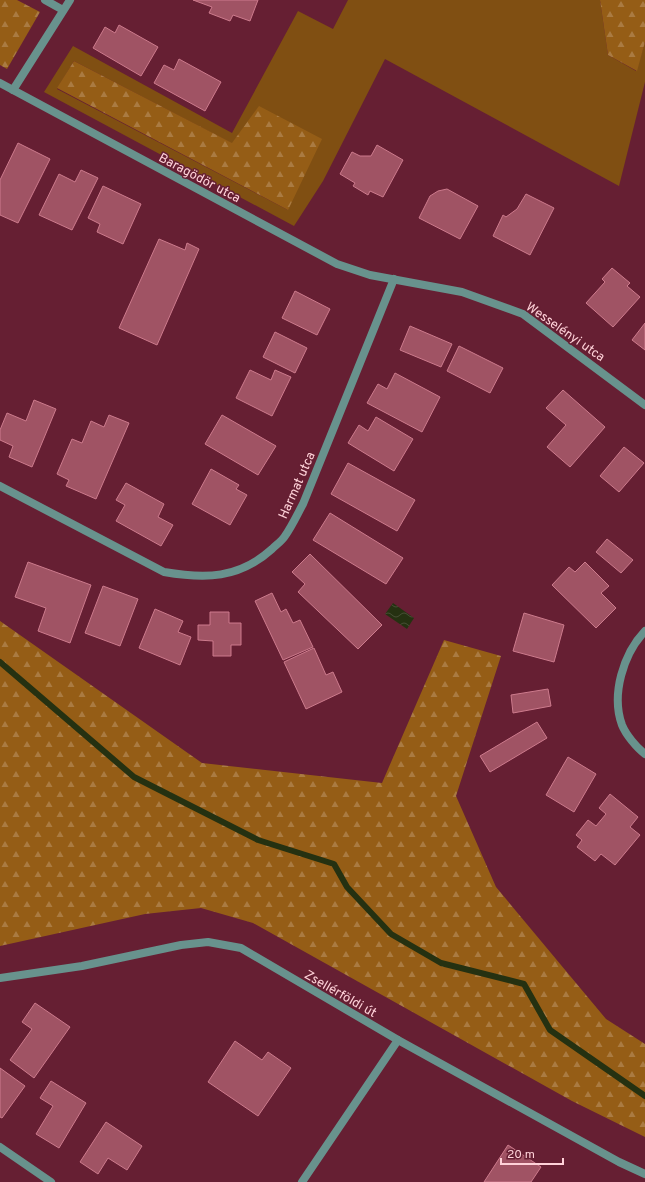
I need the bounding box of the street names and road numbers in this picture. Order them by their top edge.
street label: Baragödör utca [155,150,243,207]
street label: Wesselényi utca [522,299,607,366]
street label: Harmat utca [276,450,320,522]
street label: Zsellérföldi út [301,968,379,1022]

